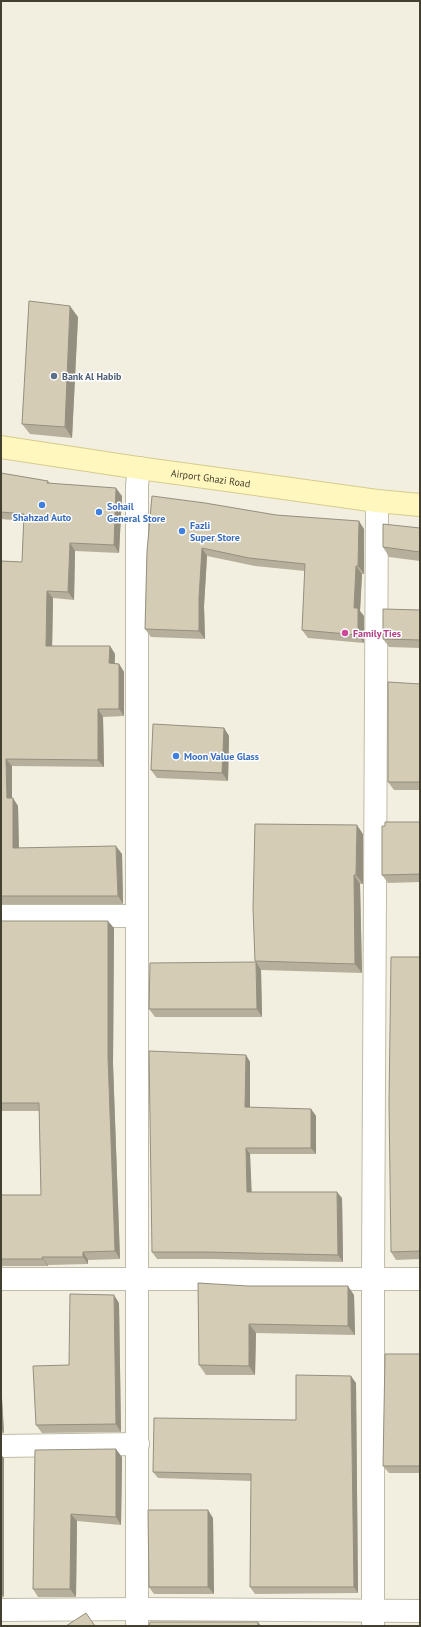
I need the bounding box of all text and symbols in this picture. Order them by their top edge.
place label: Bank Al Habib [62,370,122,383]
marker: Bank Al Habib [49,371,59,381]
street label: Airport Ghazi Road [170,466,251,490]
marker: Shahzad Auto [37,500,47,510]
place label: Sohail General Store [107,500,165,525]
marker: Sohail General Store [94,507,104,517]
place label: Shahzad Auto [13,511,72,524]
place label: Fazli Super Store [190,519,240,544]
marker: Fazli Super Store [177,526,187,536]
place label: Family Ties [353,627,401,640]
marker: Family Ties [340,628,350,638]
place label: Moon Value Glass [184,750,259,763]
marker: Moon Value Glass [171,751,181,761]

